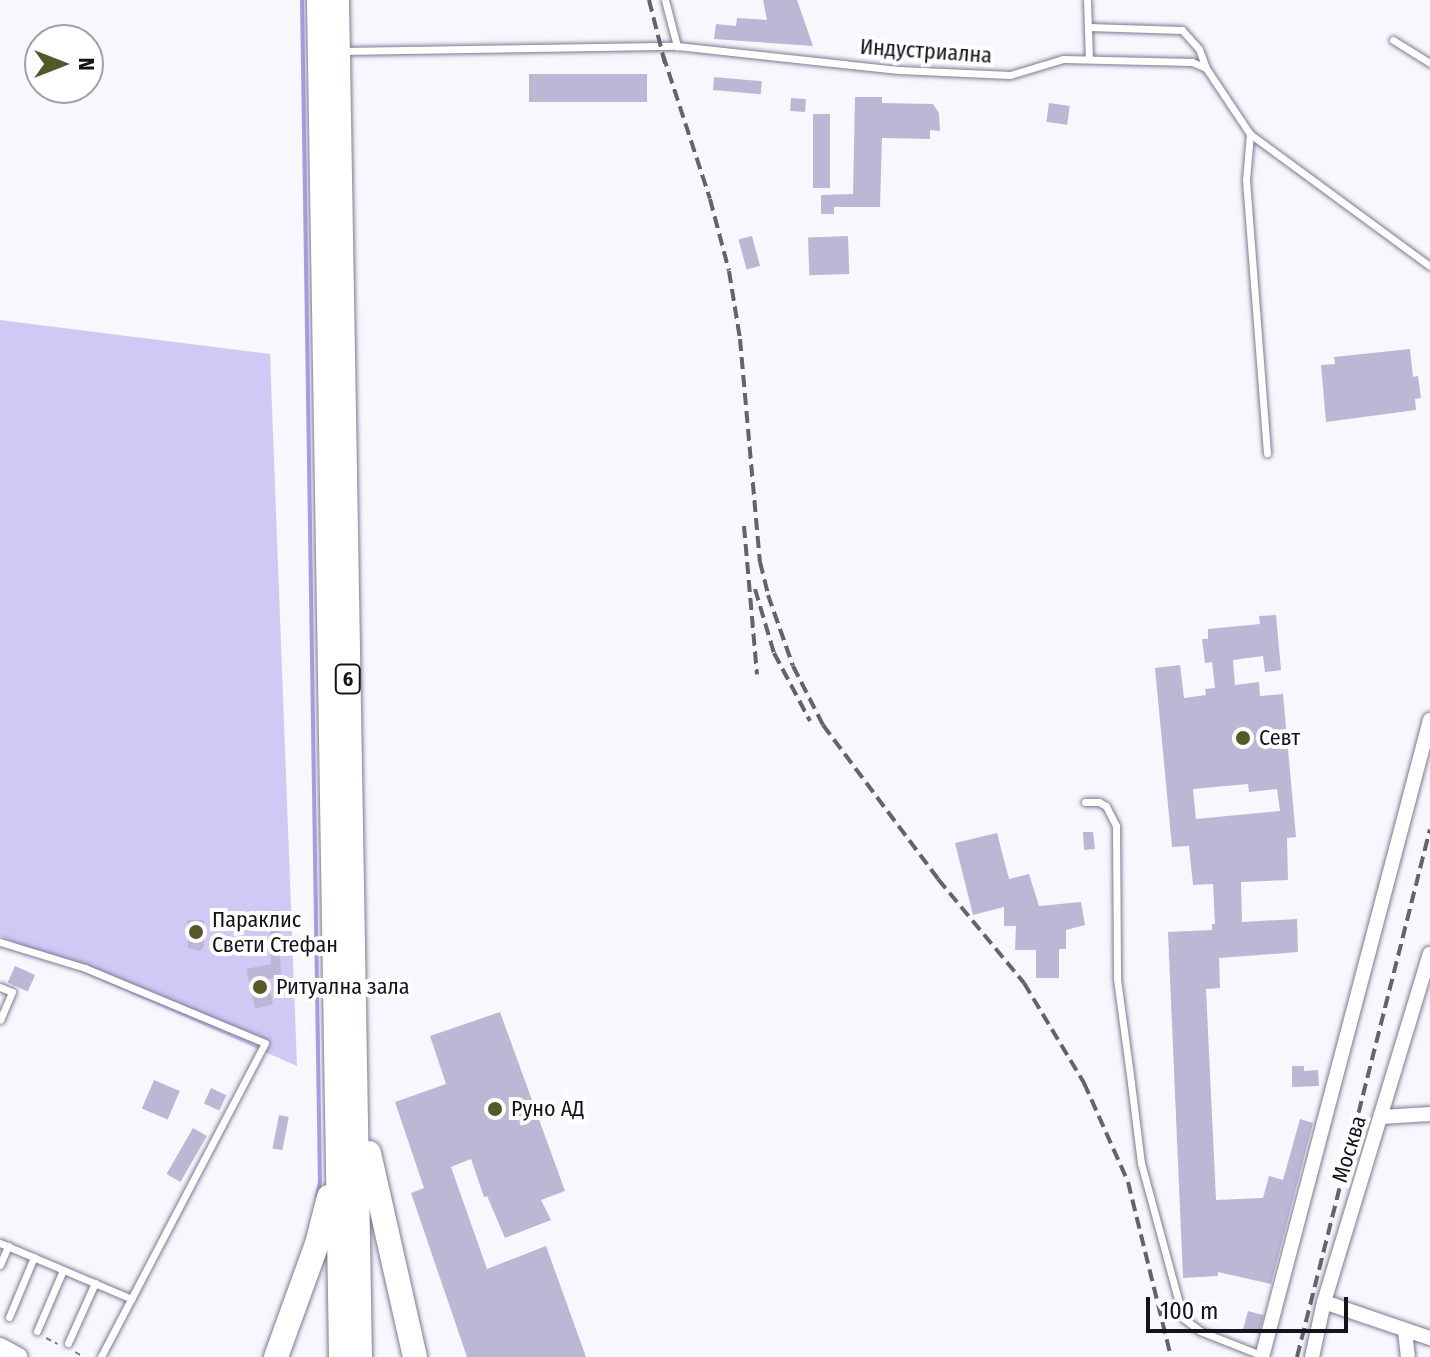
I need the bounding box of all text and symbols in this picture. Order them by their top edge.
north arrow [24,24,104,104]
street label: Индустриална [859,33,993,69]
text: N [73,57,100,71]
road number: 6 [334,663,362,695]
place label: Севт [1259,725,1300,751]
marker: Севт [1234,729,1252,747]
place label: Параклис Свети Стефан [212,906,338,958]
marker: Параклис Свети Стефан [187,923,205,941]
place label: Ритуална зала [276,974,409,1000]
marker: Ритуална зала [251,978,269,996]
place label: Руно АД [511,1096,585,1122]
marker: Руно АД [486,1100,504,1118]
street label: Москва [1326,1112,1372,1186]
scale bar [1150,1281,1352,1331]
text: 100 m [1160,1297,1218,1325]

